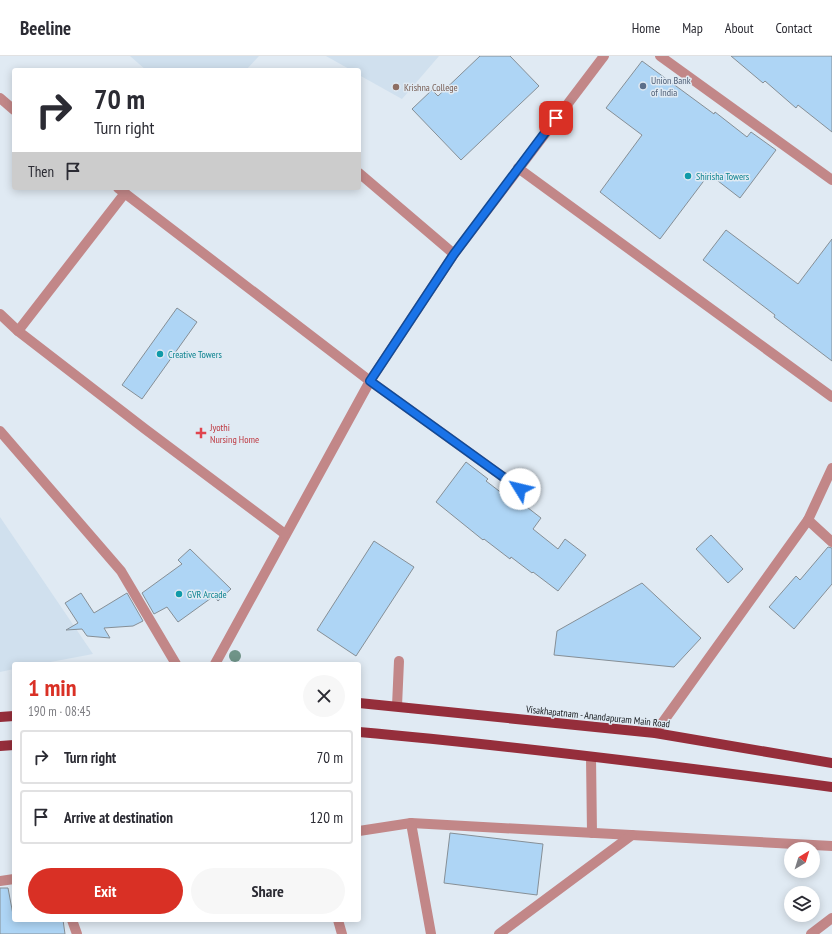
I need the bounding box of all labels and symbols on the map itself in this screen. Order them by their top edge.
place label: Union Bank of India [651,74,691,99]
place label: Krishna College [404,81,458,94]
marker: Union Bank of India [638,81,648,91]
marker: Krishna College [391,82,401,92]
pin [539,101,573,135]
place label: Shirisha Towers [696,170,750,183]
marker: Shirisha Towers [683,171,693,181]
place label: Creative Towers [168,348,222,361]
marker: Creative Towers [155,349,165,359]
place label: Jyothi Nursing Home [209,421,259,446]
marker: Jyothi Nursing Home [195,427,207,439]
position arrow [499,468,541,510]
place label: GVR Arcade [187,588,227,601]
marker: GVR Arcade [174,589,184,599]
street label: Visakhapatnam - Anandapuram Main Road [524,702,671,731]
north arrow [784,842,820,878]

